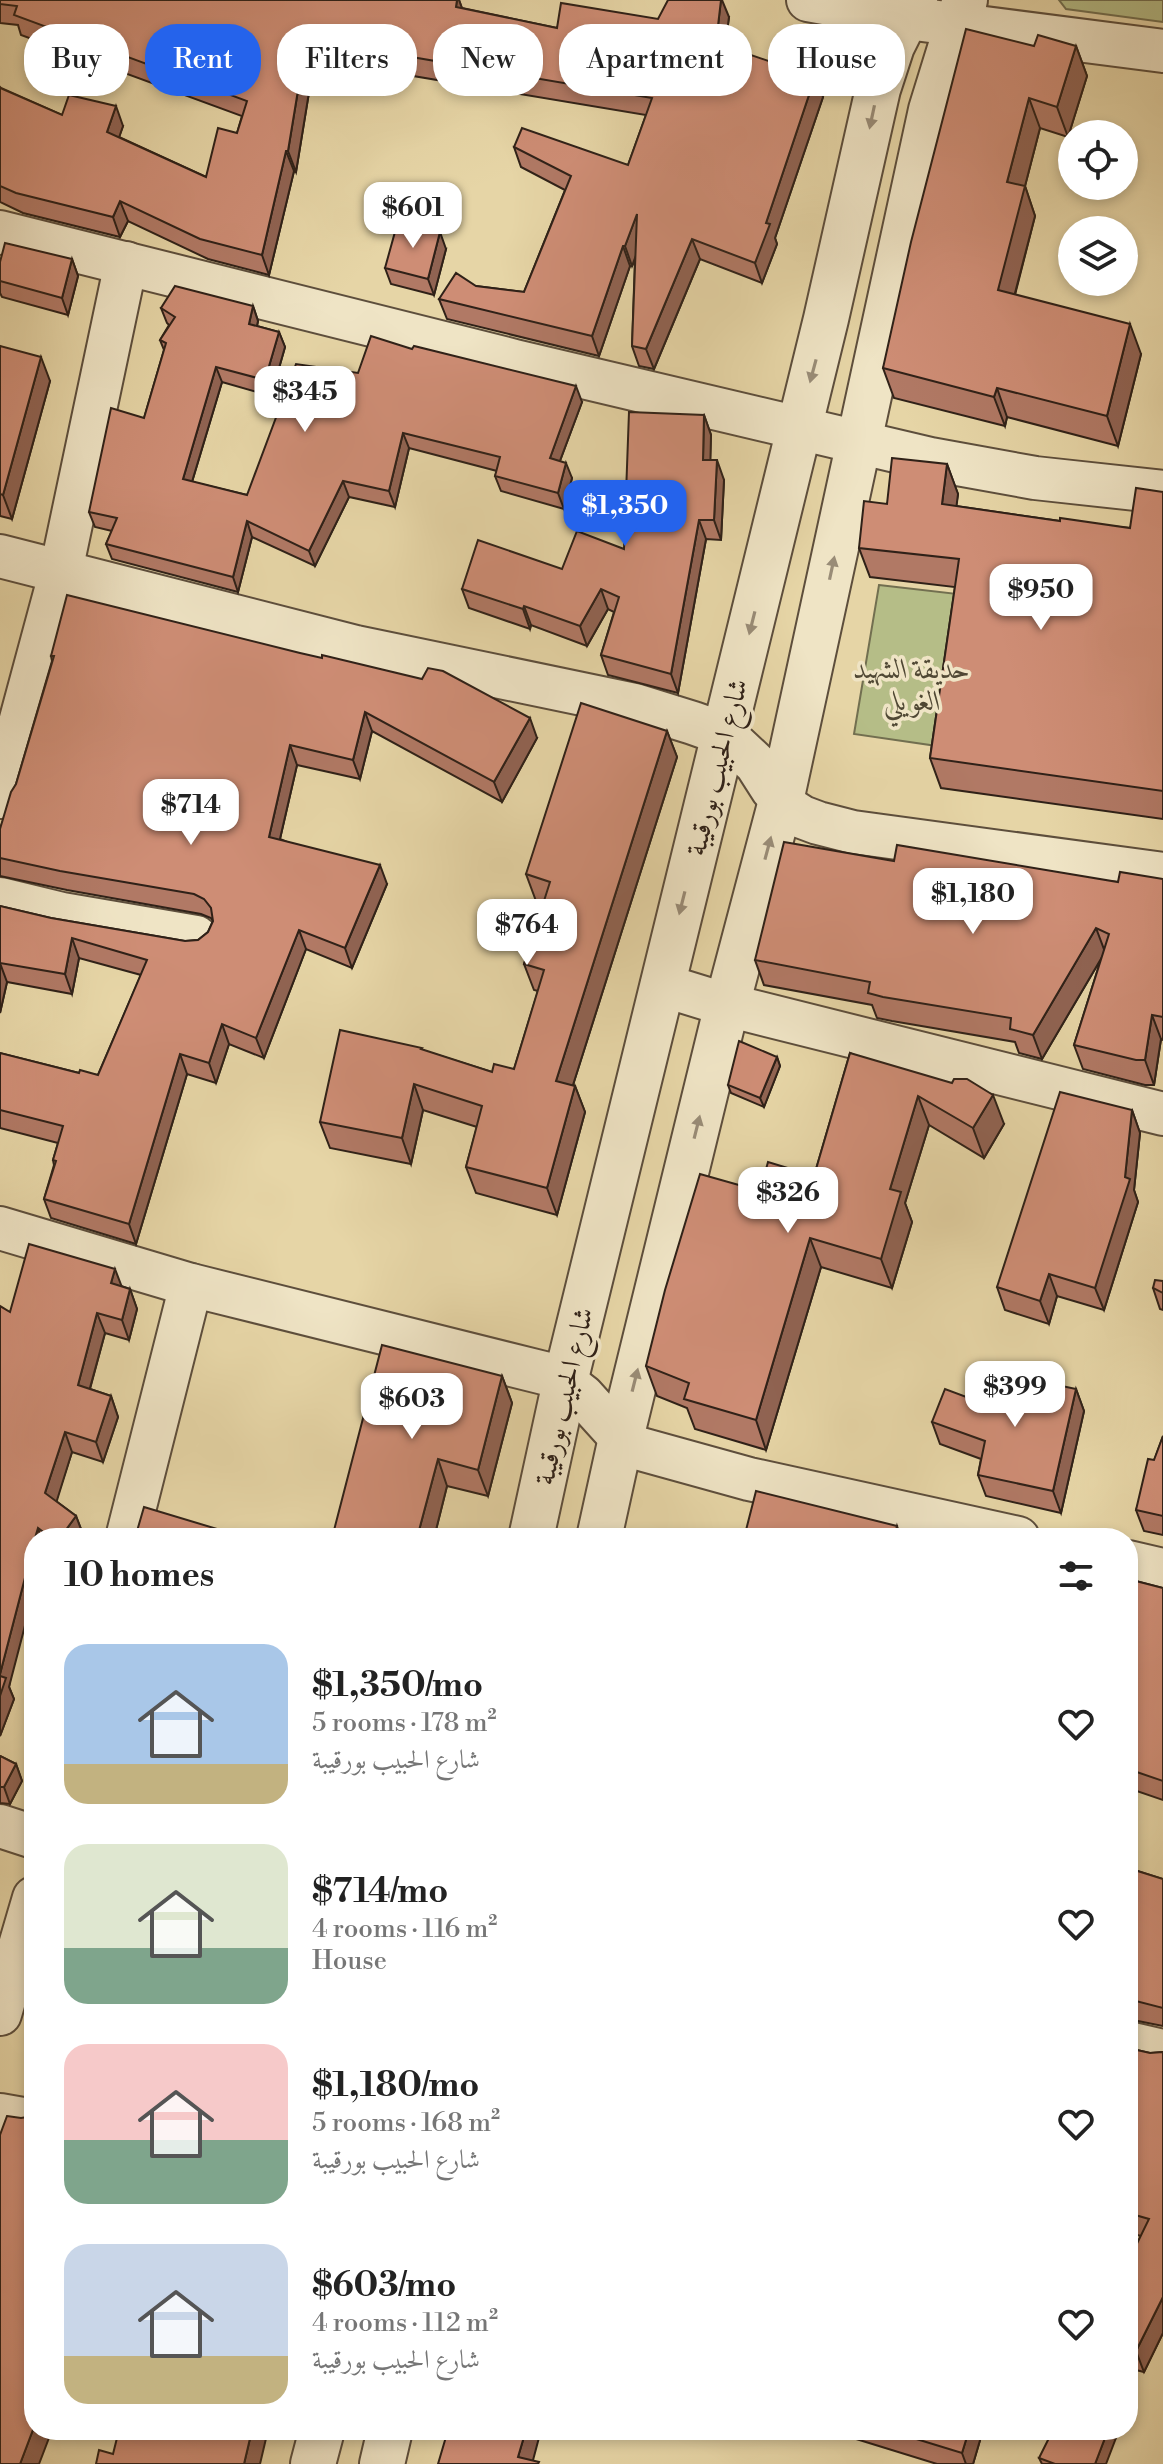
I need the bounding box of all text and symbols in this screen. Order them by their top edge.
chip: Buy [24,24,129,96]
chip: Rent [145,24,261,96]
chip: Filters [277,24,417,96]
chip: New [433,24,543,96]
chip: Apartment [559,24,752,96]
chip: House [768,24,905,96]
one-way arrow [865,105,877,130]
map controls [1058,120,1138,296]
button: locate [1058,120,1138,200]
pin: $601 [366,182,460,250]
text: $601 [382,192,444,224]
button: layers [1058,216,1138,296]
one-way arrow [806,358,818,383]
pin: $345 [258,366,352,434]
text: $345 [272,376,338,408]
pin: $1,350 [560,480,690,548]
text: $1,350 [582,490,668,522]
one-way arrow [826,555,839,580]
pin: $950 [994,564,1088,632]
text: $950 [1008,574,1074,606]
one-way arrow [746,611,758,636]
park label: حديقة الشهيد الغويلي [854,652,970,727]
street label: شارع الحبيب بورقيبة [679,675,761,861]
pin: $714 [144,779,238,847]
text: $714 [161,789,221,821]
one-way arrow [763,836,775,861]
pin: $1,180 [908,868,1038,936]
text: $1,180 [931,878,1015,910]
one-way arrow [676,891,688,916]
pin: $764 [480,899,574,967]
text: $764 [495,909,559,941]
one-way arrow [691,1115,704,1140]
pin: $326 [741,1167,835,1235]
text: $326 [756,1177,820,1209]
street label: شارع الحبيب بورقيبة [527,1304,607,1490]
pin: $399 [968,1361,1062,1429]
one-way arrow [630,1367,642,1392]
text: $399 [983,1371,1047,1403]
pin: $603 [365,1373,459,1441]
text: $603 [379,1383,445,1415]
icon: filters [1054,1554,1098,1598]
text: 10 homes [64,1555,214,1597]
text: $1,350/mo [312,1665,483,1707]
icon: home [128,1676,224,1772]
icon: heart [1054,1702,1098,1746]
text: 5 rooms · 178 m² [312,1707,497,1739]
text: شارع الحبيب بورقيبة [312,1744,480,1776]
text: $714/mo [312,1871,448,1913]
icon: home [128,1876,224,1972]
icon: heart [1054,1902,1098,1946]
text: 4 rooms · 116 m² [312,1913,497,1945]
text: House [312,1945,387,1977]
text: $1,180/mo [312,2065,479,2107]
icon: home [128,2076,224,2172]
icon: heart [1054,2102,1098,2146]
text: 5 rooms · 168 m² [312,2107,500,2139]
text: شارع الحبيب بورقيبة [312,2144,480,2176]
text: $603/mo [312,2265,456,2307]
icon: home [128,2276,224,2372]
icon: heart [1054,2302,1098,2346]
text: 4 rooms · 112 m² [312,2307,498,2339]
text: شارع الحبيب بورقيبة [312,2344,480,2376]

